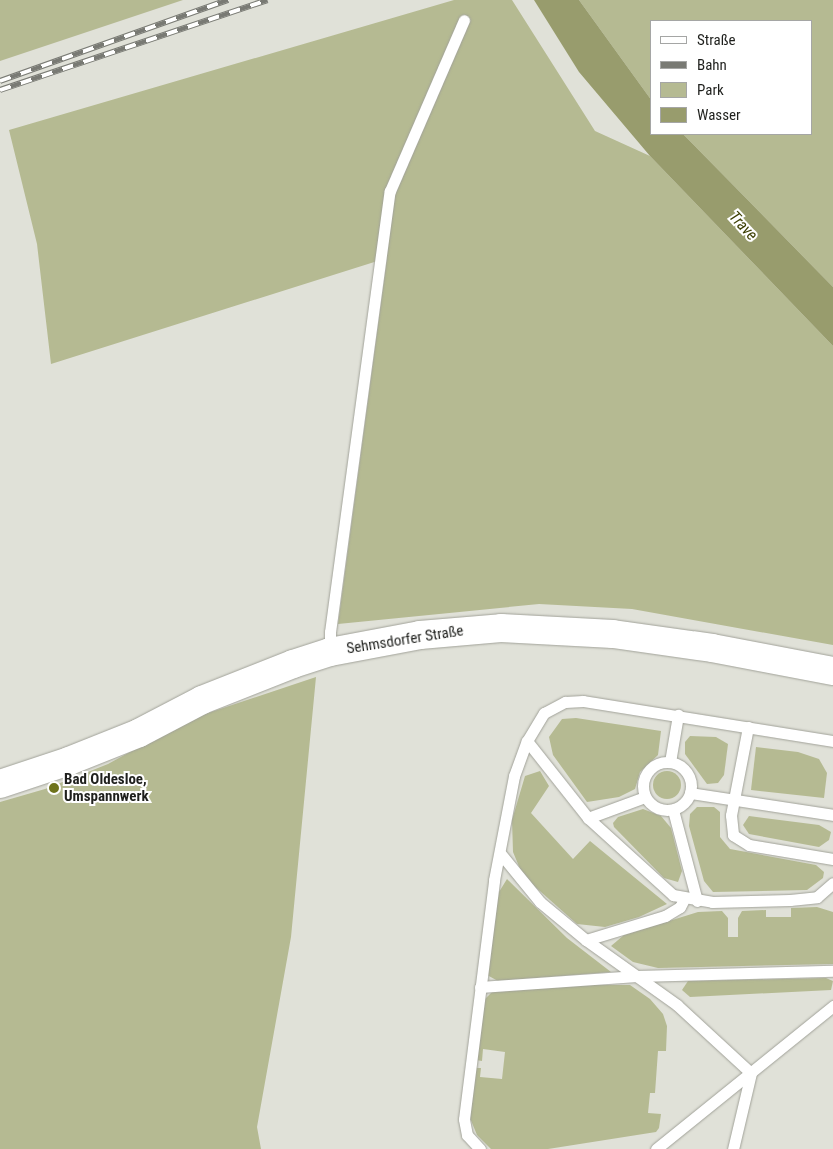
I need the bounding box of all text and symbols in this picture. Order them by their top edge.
legend [650,20,813,135]
text: Straße [697,31,736,49]
text: Bahn [697,56,727,74]
text: Park [697,81,724,99]
text: Wasser [697,106,741,124]
water label: Trave [725,207,761,245]
street label: Sehmsdorfer Straße [345,622,465,658]
place label: Bad Oldesloe, Umspannwerk [64,770,149,805]
marker: Bad Oldesloe, Umspannwerk [48,782,60,794]

